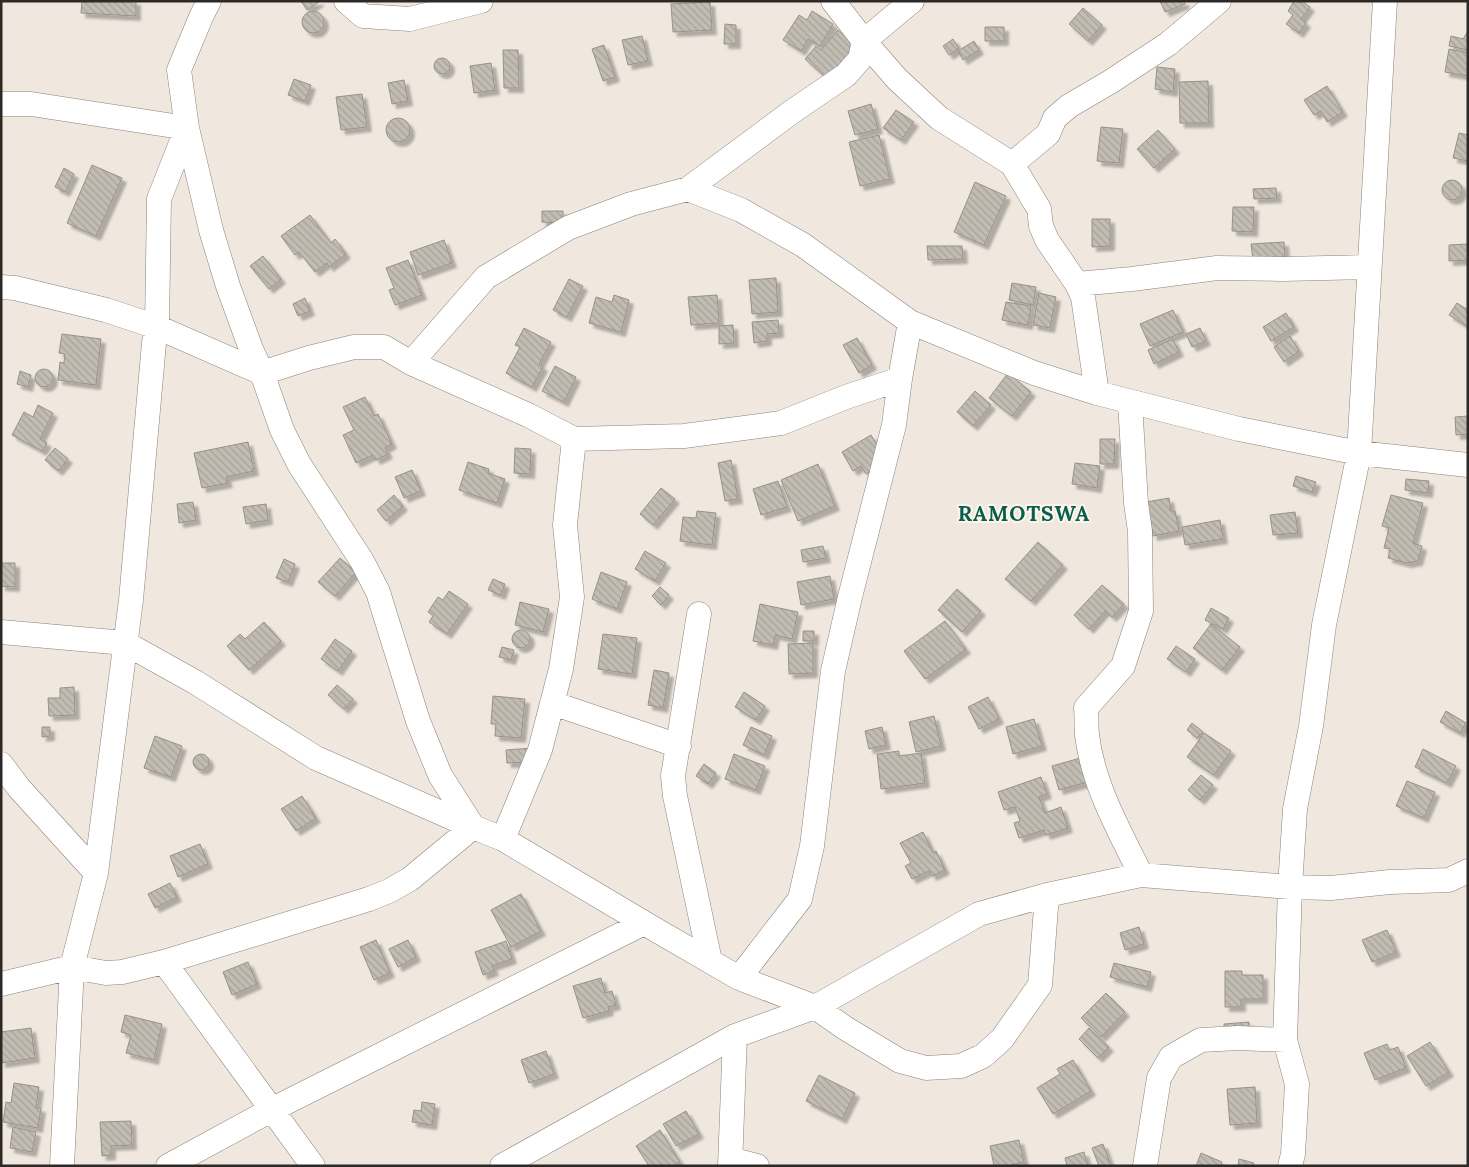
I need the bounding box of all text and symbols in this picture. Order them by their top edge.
district label: RAMOTSWA [958,500,1090,527]

